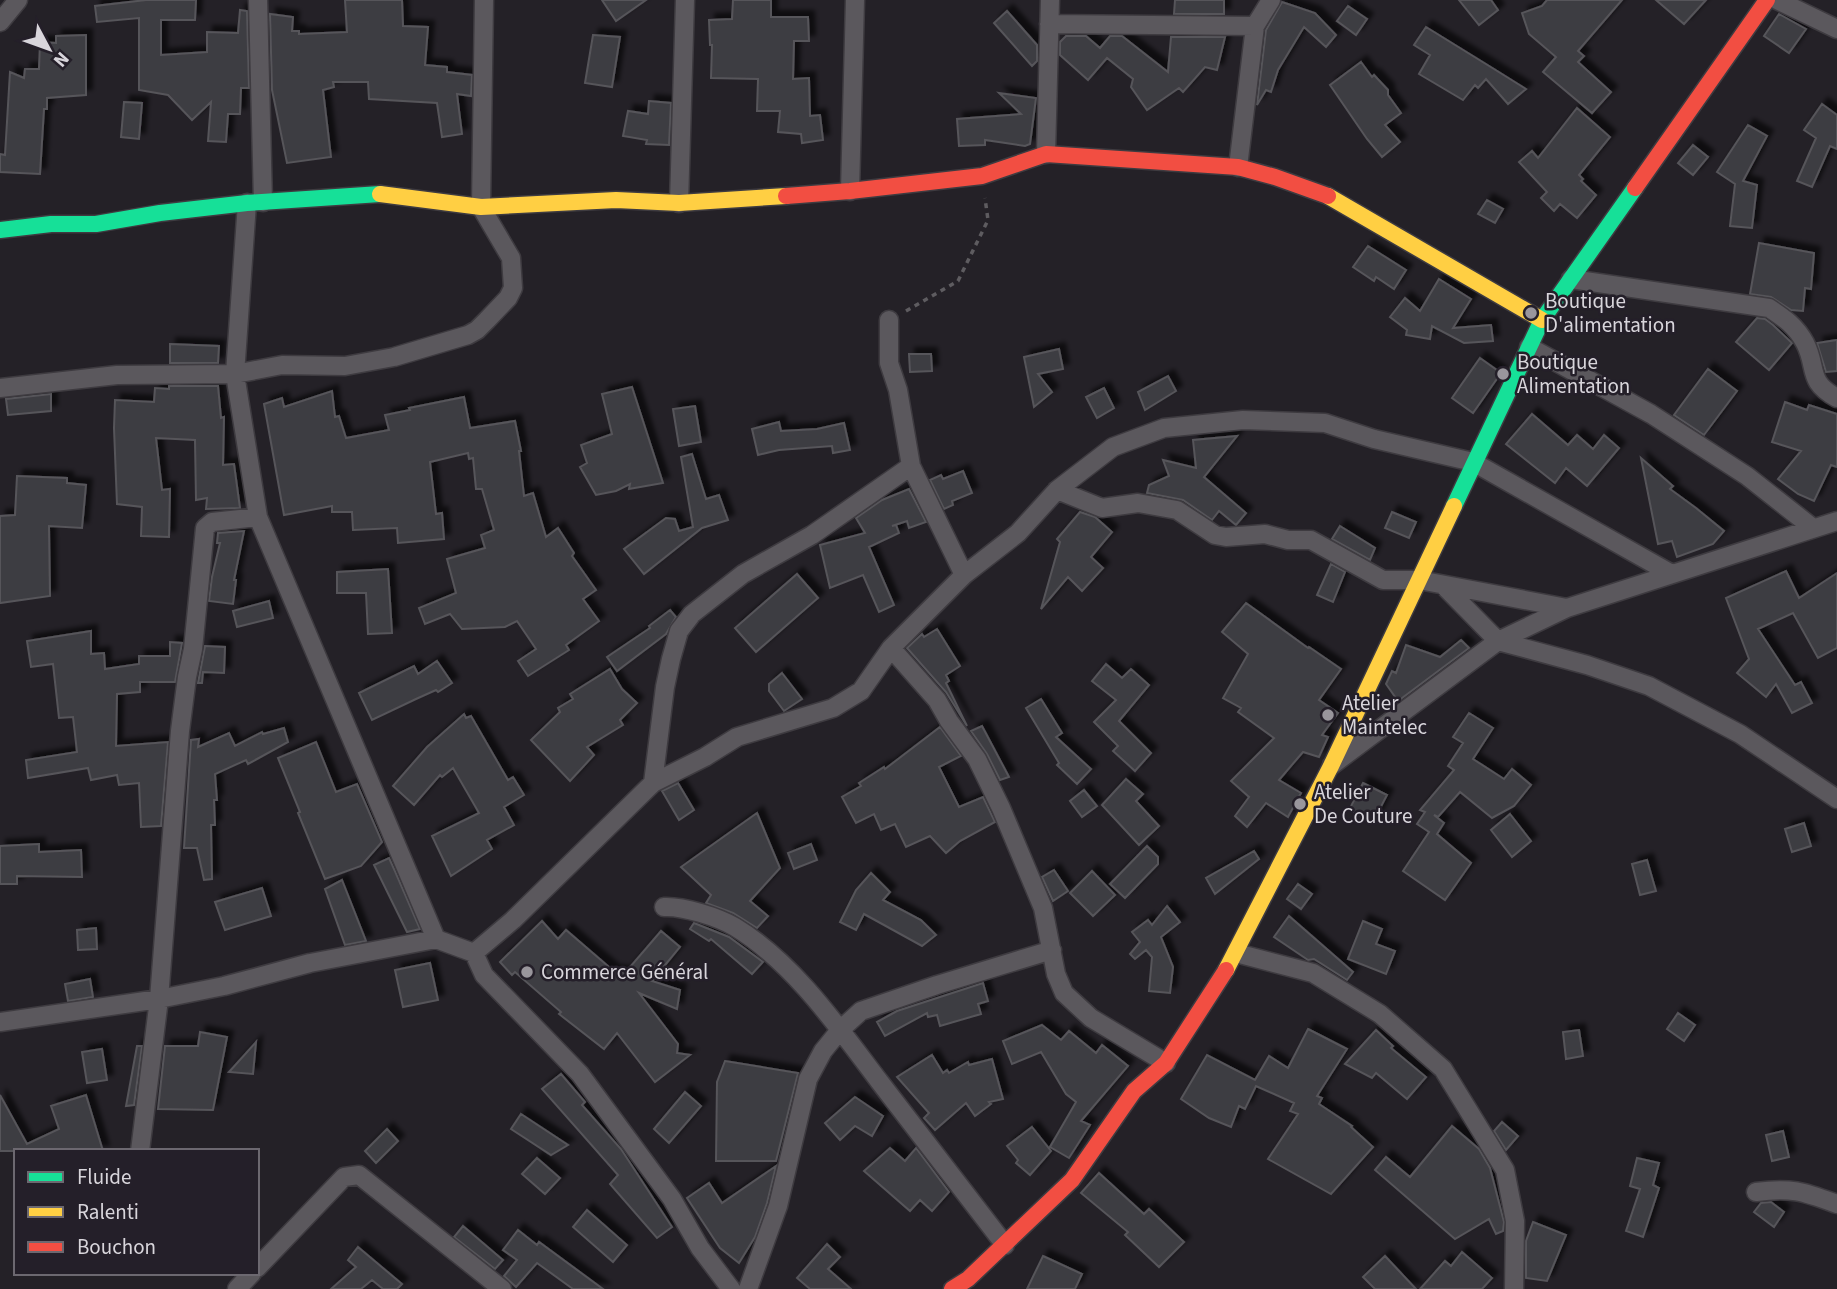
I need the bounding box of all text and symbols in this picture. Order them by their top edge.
north arrow [14,14,84,84]
text: N [46,46,75,73]
place label: Boutique D'alimentation [1545,286,1676,340]
marker: Boutique D'alimentation [1523,305,1539,321]
place label: Boutique Alimentation [1517,347,1630,401]
marker: Boutique Alimentation [1495,366,1511,382]
place label: Atelier Maintelec [1342,688,1428,742]
marker: Atelier Maintelec [1320,707,1336,723]
place label: Atelier De Couture [1314,777,1412,831]
marker: Atelier De Couture [1292,796,1308,812]
place label: Commerce Général [541,957,708,987]
marker: Commerce Général [519,964,535,980]
legend [14,1149,259,1275]
text: Fluide [77,1162,131,1192]
text: Ralenti [77,1197,139,1227]
text: Bouchon [77,1232,156,1262]

